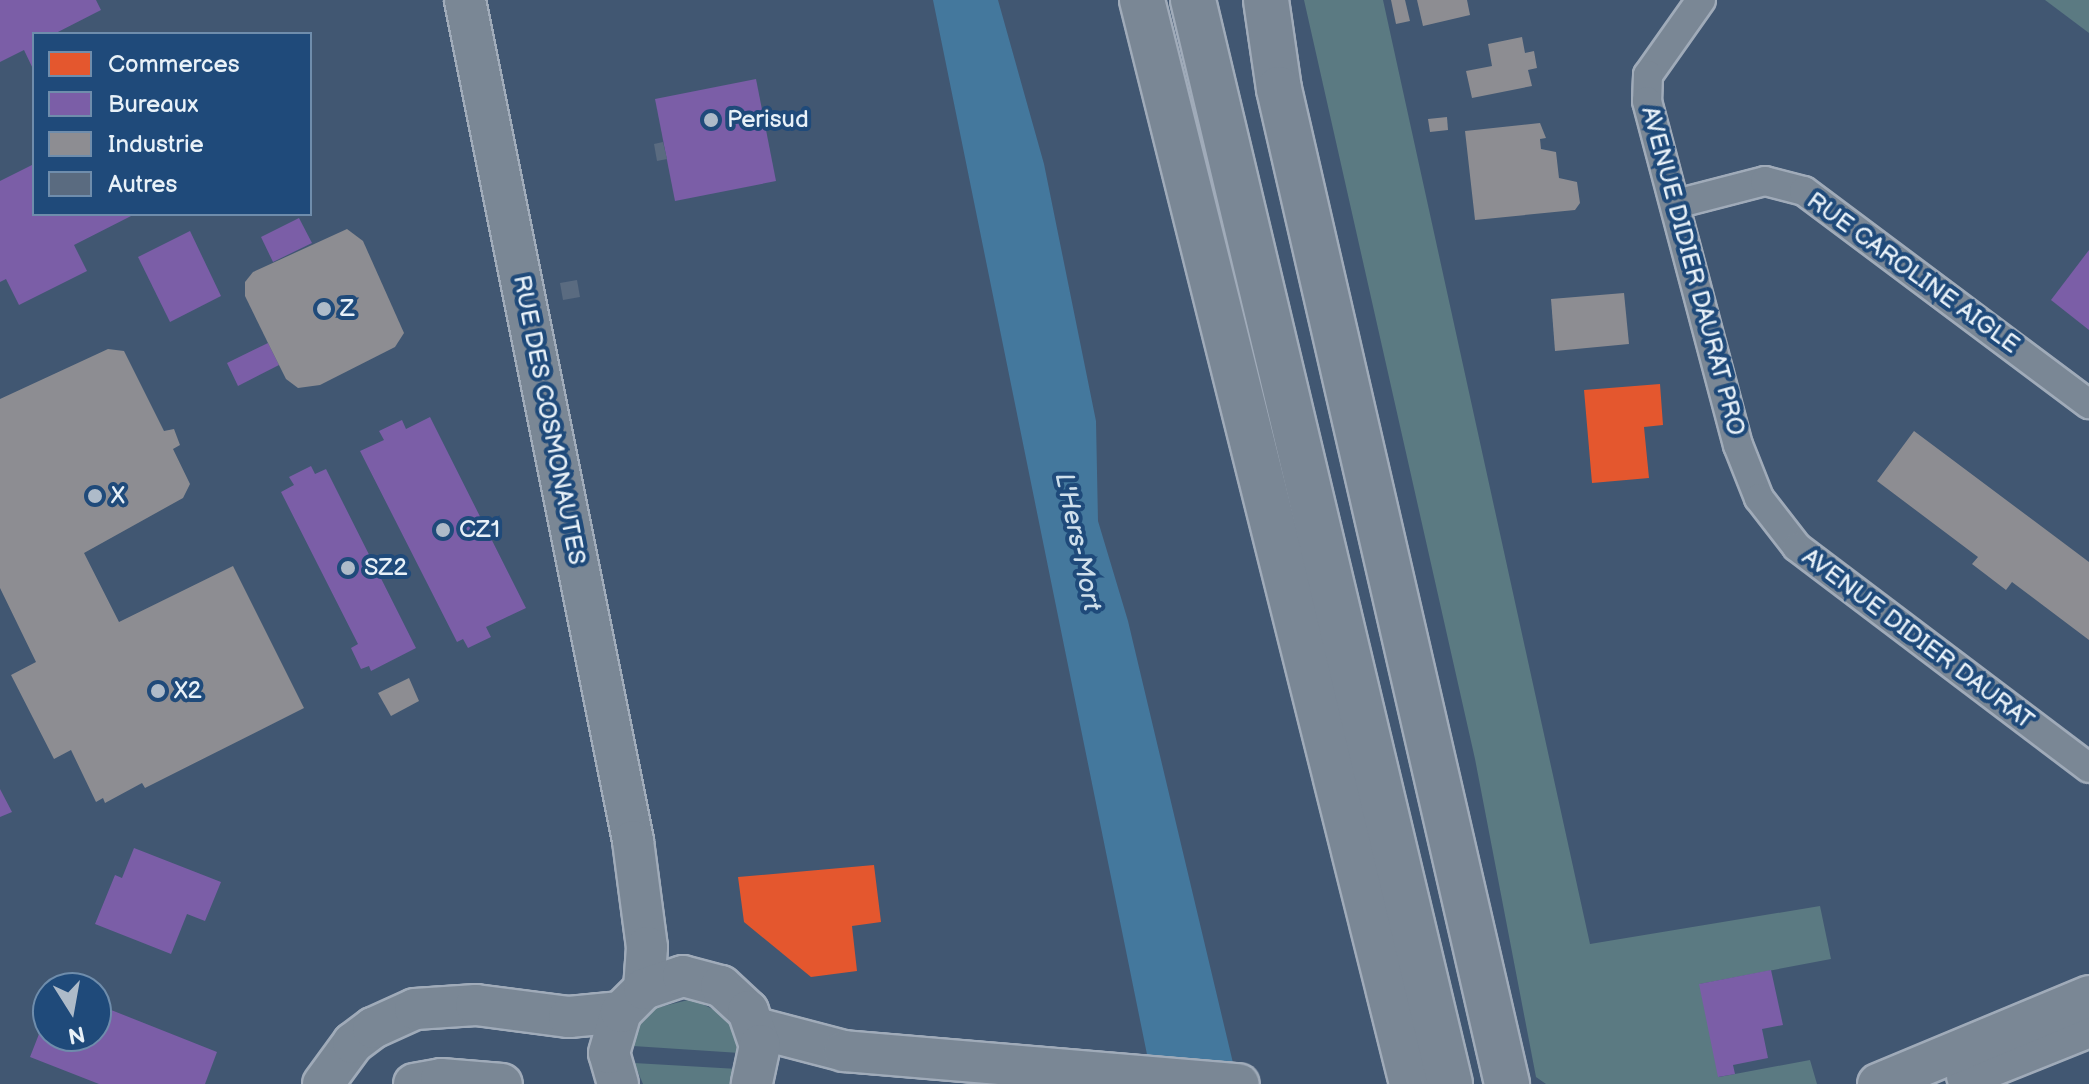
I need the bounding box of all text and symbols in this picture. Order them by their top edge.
legend [32,32,312,216]
text: Commerces [108,50,240,79]
text: Bureaux [108,90,198,119]
street label: AVENUE DIDIER DAURAT PRO [1635,103,1751,439]
place label: Perisud [727,106,809,134]
marker: Perisud [702,111,720,129]
text: Industrie [108,130,204,159]
text: Autres [108,170,177,199]
street label: RUE CAROLINE AIGLE [1801,186,2025,360]
street label: RUE DES COSMONAUTES [507,273,591,567]
place label: Z [340,295,355,323]
marker: Z [315,300,333,318]
water label: L'Hers-Mort [1047,470,1107,614]
place label: X [111,482,125,510]
marker: X [86,487,104,505]
place label: CZ1 [459,516,500,544]
marker: CZ1 [434,521,452,539]
street label: AVENUE DIDIER DAURAT [1797,542,2039,736]
place label: SZ2 [364,554,407,582]
marker: SZ2 [339,559,357,577]
place label: X2 [174,677,202,705]
marker: X2 [149,682,167,700]
north arrow [32,972,112,1052]
text: N [66,1019,87,1049]

